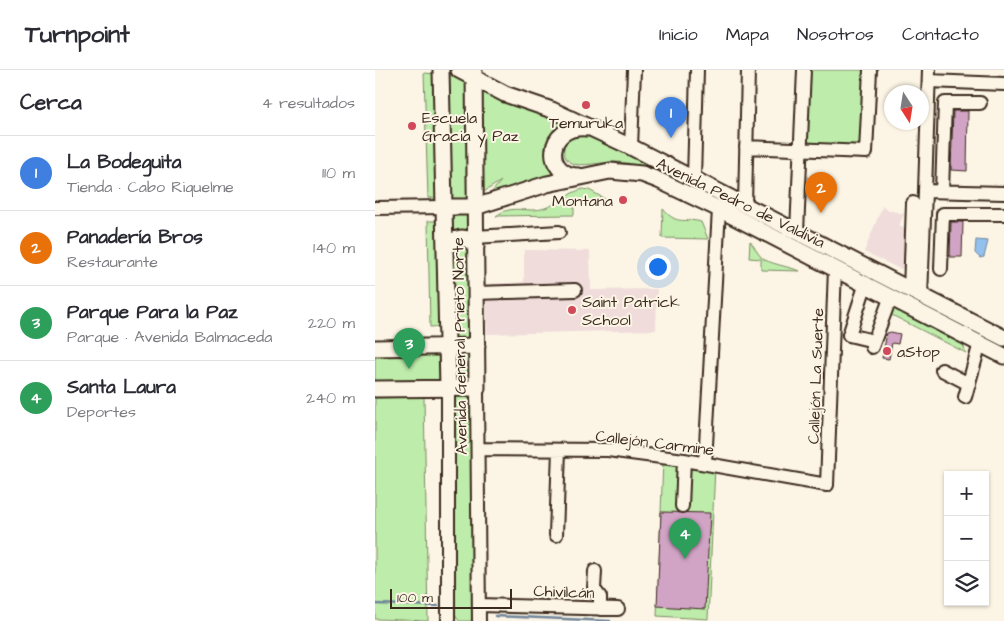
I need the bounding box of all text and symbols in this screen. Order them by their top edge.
text: Turnpoint [25,18,130,52]
text: Inicio [659,22,698,47]
text: Mapa [726,22,769,47]
text: Nosotros [797,22,874,47]
text: Contacto [902,22,979,47]
north arrow [884,85,929,130]
text: Cerca [20,88,82,117]
text: 4 resultados [262,92,355,114]
pin: 1 [655,97,687,138]
marker: Temuruka [580,99,592,111]
place label: Escuela Gracia y Paz [422,107,519,148]
place label: Temuruka [549,112,623,134]
marker: Escuela Gracia y Paz [406,120,418,132]
text: La Bodeguita [67,149,181,176]
street label: Avenida Pedro de Valdivia [653,152,829,253]
text: 1 [35,162,37,184]
text: 110 m [322,162,355,184]
pin: 2 [805,172,837,213]
text: Tienda · Cabo Riquelme [67,176,234,198]
place label: Montana [552,190,613,212]
marker: Montana [617,194,629,206]
text: Panadería Bros [67,224,203,251]
text: 2 [31,237,41,259]
text: 140 m [313,237,355,259]
street label: Avenida General Prieto Norte [447,237,473,455]
text: Restaurante [67,251,158,273]
your location [645,254,671,280]
place label: Saint Patrick School [582,291,680,331]
text: Parque Para la Paz [67,299,238,326]
marker: Saint Patrick School [566,304,578,316]
street label: Callejón La Suerte [803,307,829,444]
text: 3 [32,312,40,334]
text: 220 m [308,312,355,334]
text: Parque · Avenida Balmaceda [67,326,272,348]
pin: 3 [393,328,425,369]
place label: aStop [897,341,940,363]
marker: aStop [881,345,893,357]
text: Santa Laura [67,374,176,401]
text: 4 [31,387,41,409]
text: 240 m [306,387,355,409]
text: Deportes [67,401,136,423]
street label: Callejón Carmine [594,425,716,461]
map controls [944,471,989,606]
button: + [944,471,989,516]
button: − [944,516,989,561]
pin: 4 [669,518,701,559]
button: layers [944,561,989,606]
street label: Chivilcán [533,580,595,604]
scale bar [390,586,513,609]
text: 100 m [397,588,433,608]

